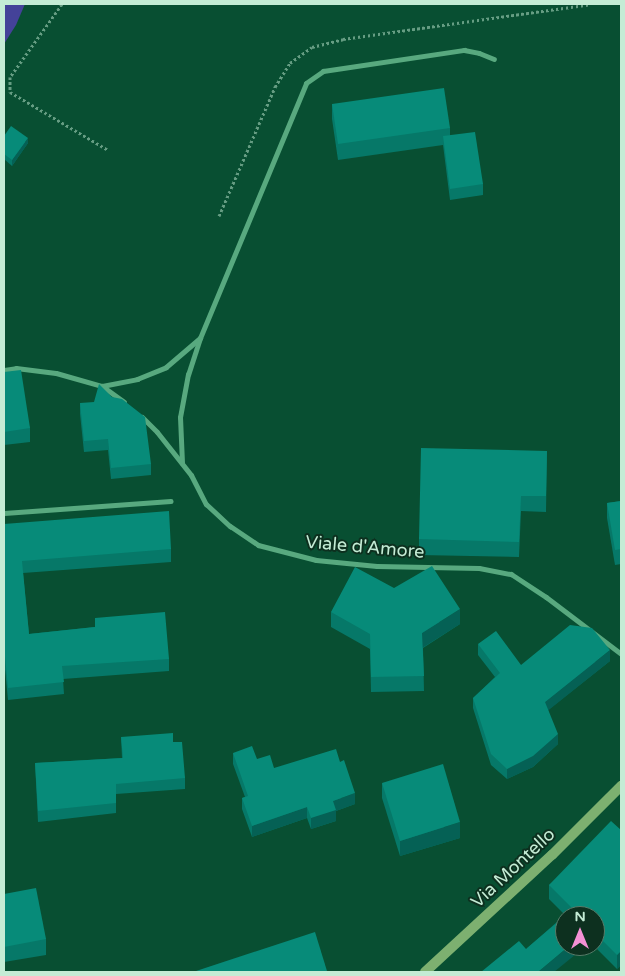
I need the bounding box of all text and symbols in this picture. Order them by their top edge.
street label: Viale d'Amore [305,531,425,563]
street label: Via Montello [466,824,560,912]
north arrow [555,906,605,956]
text: N [574,908,586,925]

